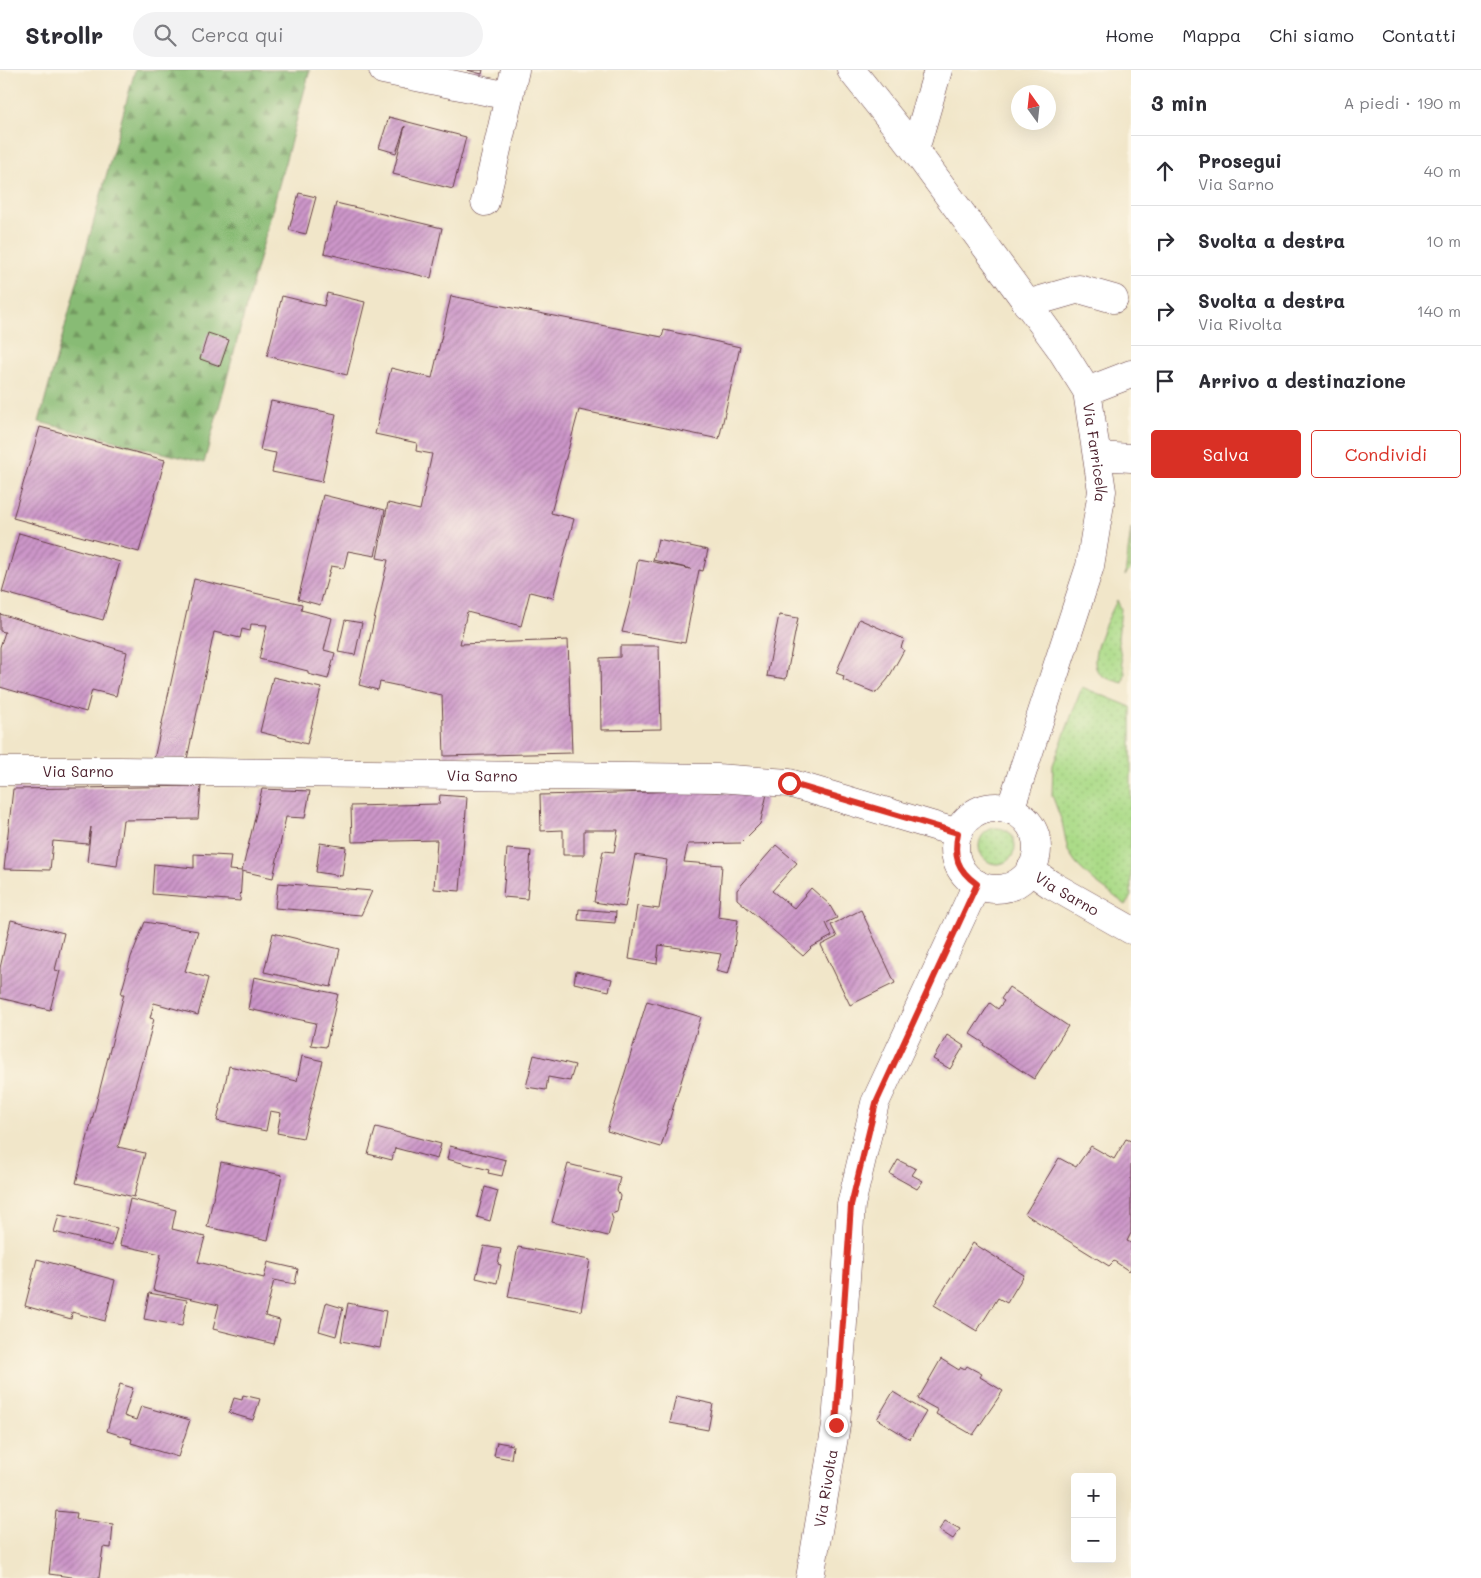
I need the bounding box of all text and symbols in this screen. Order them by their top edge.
search box [133,12,483,57]
text: Strollr [25,19,103,50]
icon: search [151,21,179,49]
text: Cerca qui [191,22,284,47]
text: Home [1105,23,1154,47]
text: Mappa [1182,23,1241,47]
text: Chi siamo [1269,23,1354,47]
text: Contatti [1382,23,1456,47]
north arrow [1011,85,1056,130]
text: 3 min [1151,89,1207,116]
text: A piedi · 190 m [1344,92,1461,113]
text: Prosegui [1198,148,1282,173]
icon: ahead [1151,157,1179,185]
text: 40 m [1424,160,1461,181]
text: Via Sarno [1198,173,1274,194]
icon: right [1151,227,1179,255]
text: Svolta a destra [1198,228,1345,253]
text: 10 m [1426,230,1461,251]
text: Svolta a destra [1198,288,1345,313]
icon: right [1151,297,1179,325]
text: 140 m [1417,300,1461,321]
text: Via Rivolta [1198,313,1282,334]
icon: arrive [1151,367,1179,395]
text: Arrivo a destinazione [1198,368,1406,393]
street label: Via Farricella [1079,401,1112,504]
button: Salva [1151,430,1301,478]
button: Condividi [1311,430,1461,478]
street label: Via Sarno [43,761,114,781]
street label: Via Sarno [446,765,518,786]
route start [778,772,801,795]
street label: Via Sarno [1031,867,1103,920]
route end [825,1414,848,1437]
street label: Via Rivolta [809,1448,842,1529]
map controls [1071,1473,1116,1563]
button: + [1071,1473,1116,1518]
button: − [1071,1518,1116,1563]

